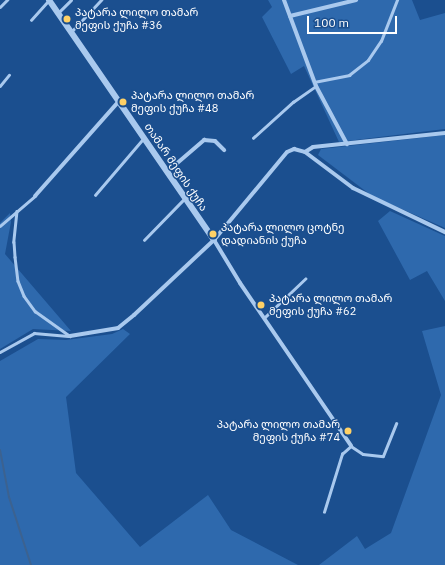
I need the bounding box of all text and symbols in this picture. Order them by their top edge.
place label: პატარა ლილო თამარ მეფის ქუჩა #36 [75,6,198,32]
scale bar [309,8,399,34]
marker: პატარა ლილო თამარ მეფის ქუჩა #36 [62,14,72,24]
text: 100 m [314,15,349,30]
place label: პატარა ლილო თამარ მეფის ქუჩა #48 [131,89,254,115]
marker: პატარა ლილო თამარ მეფის ქუჩა #48 [118,97,128,107]
street label: თამარ მეფის ქუჩა [142,120,210,214]
place label: პატარა ლილო ცოტნე დადიანის ქუჩა [221,221,345,247]
marker: პატარა ლილო ცოტნე დადიანის ქუჩა [208,229,218,239]
place label: პატარა ლილო თამარ მეფის ქუჩა #62 [269,292,392,318]
marker: პატარა ლილო თამარ მეფის ქუჩა #62 [256,300,266,310]
place label: პატარა ლილო თამარ მეფის ქუჩა #74 [217,418,340,444]
marker: პატარა ლილო თამარ მეფის ქუჩა #74 [343,426,353,436]

